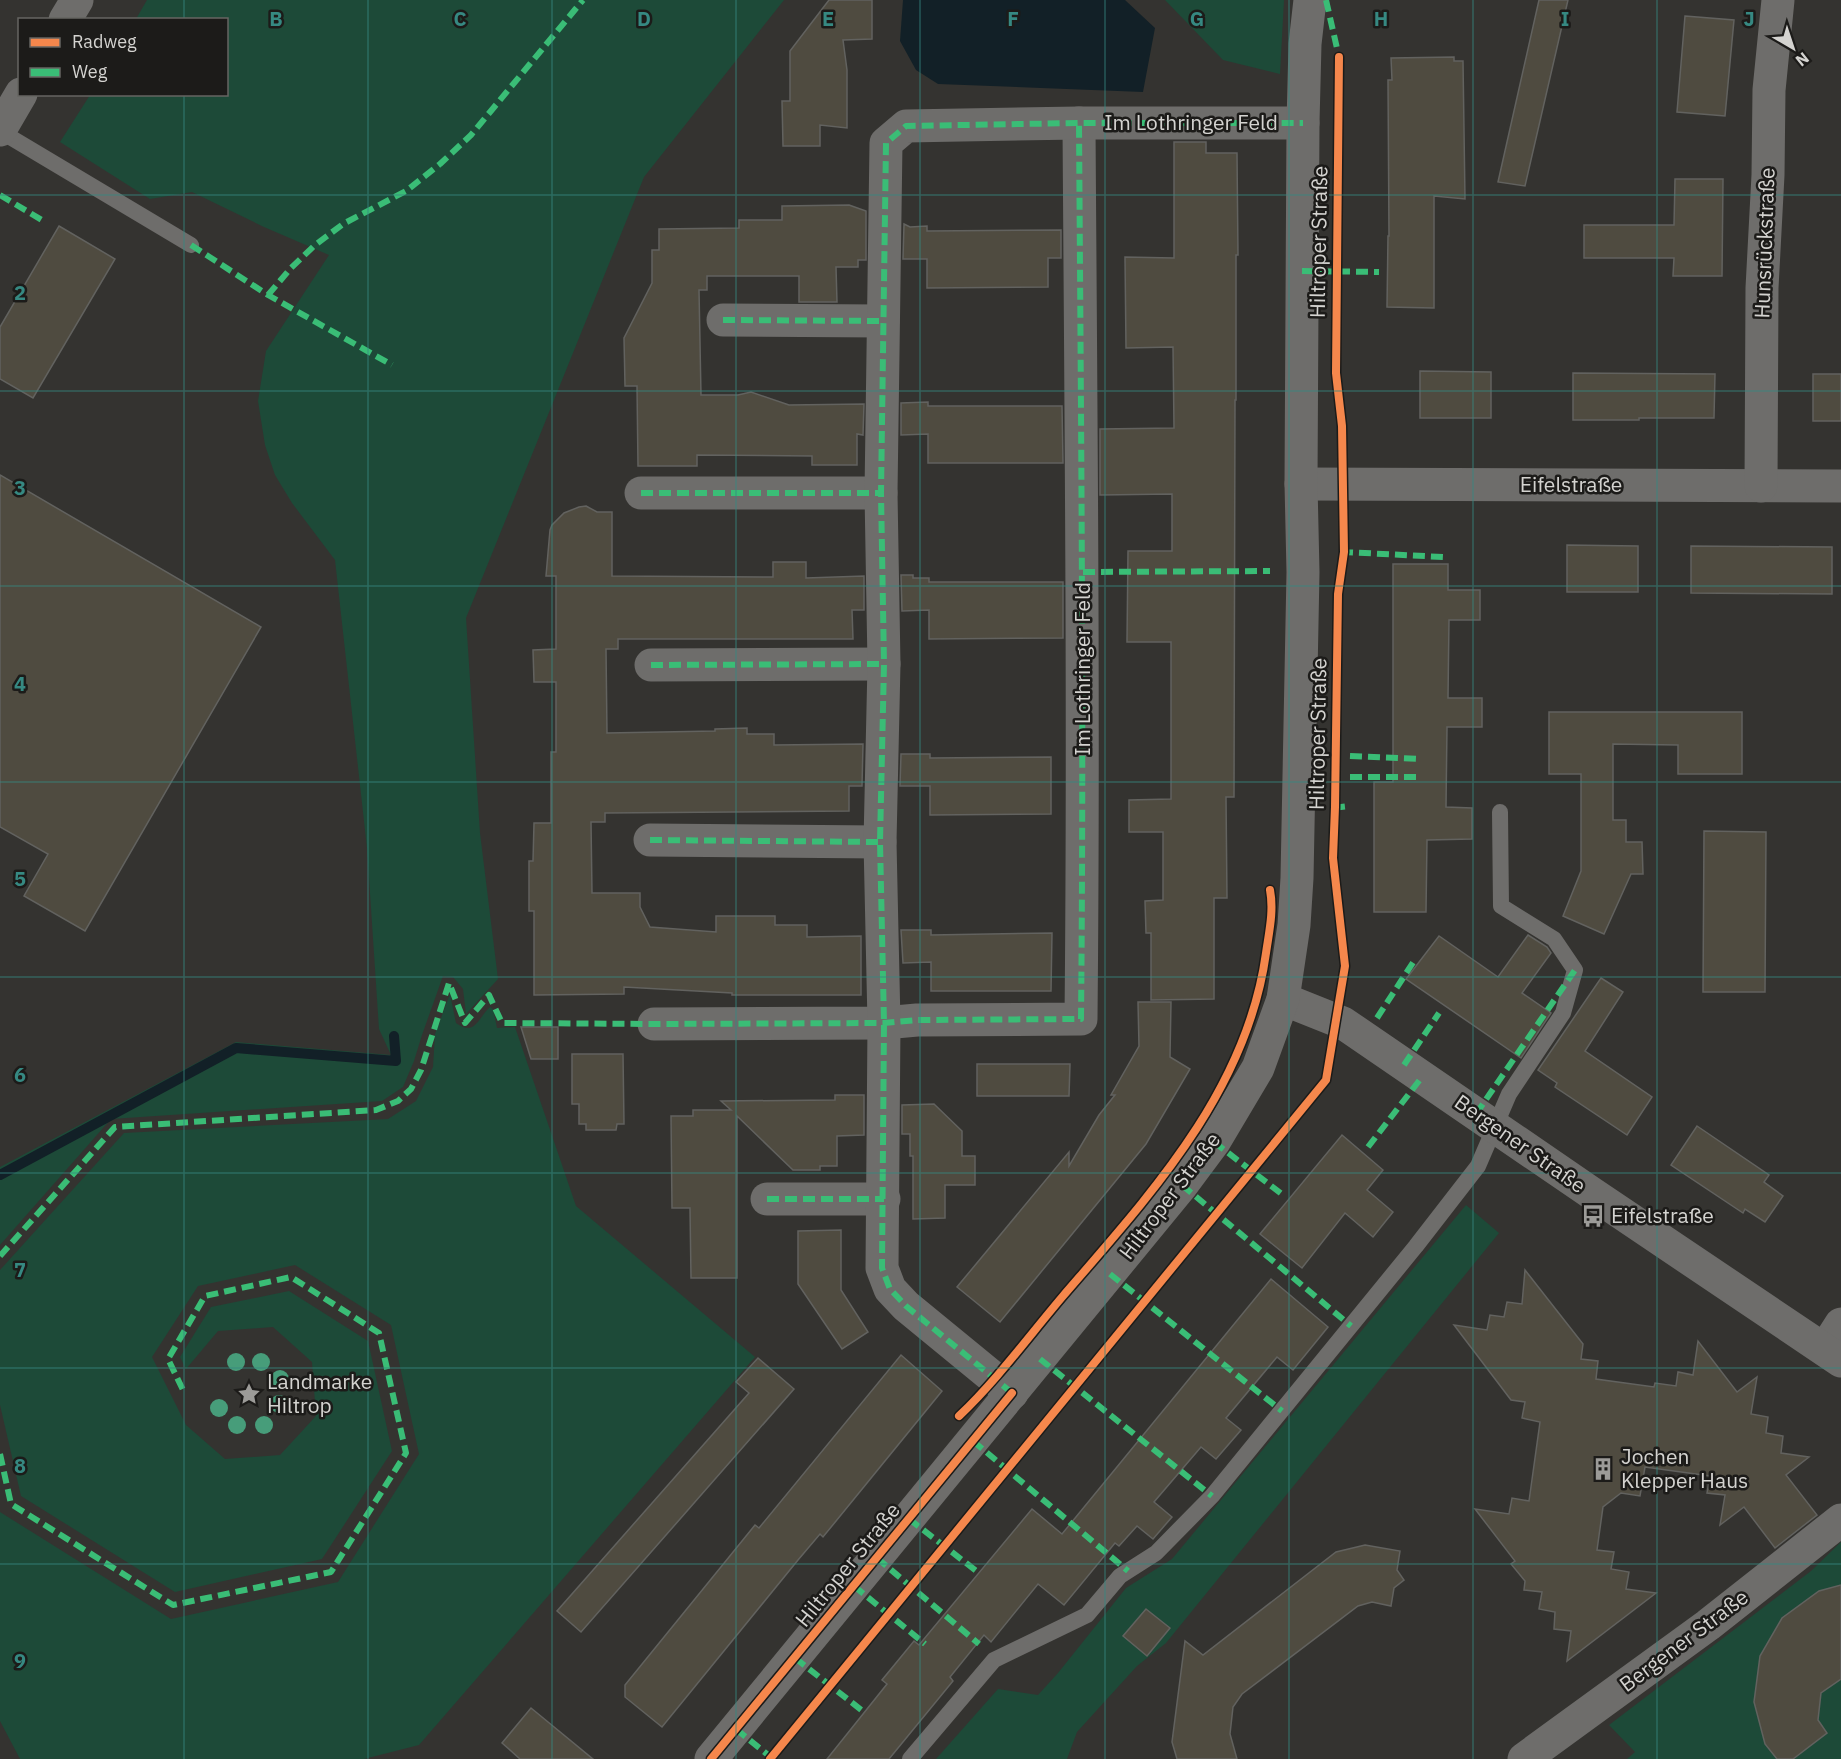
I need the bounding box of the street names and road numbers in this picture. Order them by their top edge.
street label: Im Lothringer Feld [1104,108,1278,136]
street label: Hiltroper Straße [1303,166,1333,318]
street label: Hunsrückstraße [1747,167,1781,319]
street label: Eifelstraße [1520,470,1622,498]
street label: Im Lothringer Feld [1068,582,1096,756]
street label: Hiltroper Straße [1302,658,1332,810]
street label: Bergener Straße [1449,1087,1592,1199]
street label: Hiltroper Straße [1112,1126,1226,1265]
street label: Hiltroper Straße [788,1496,906,1632]
street label: Bergener Straße [1613,1583,1754,1698]

